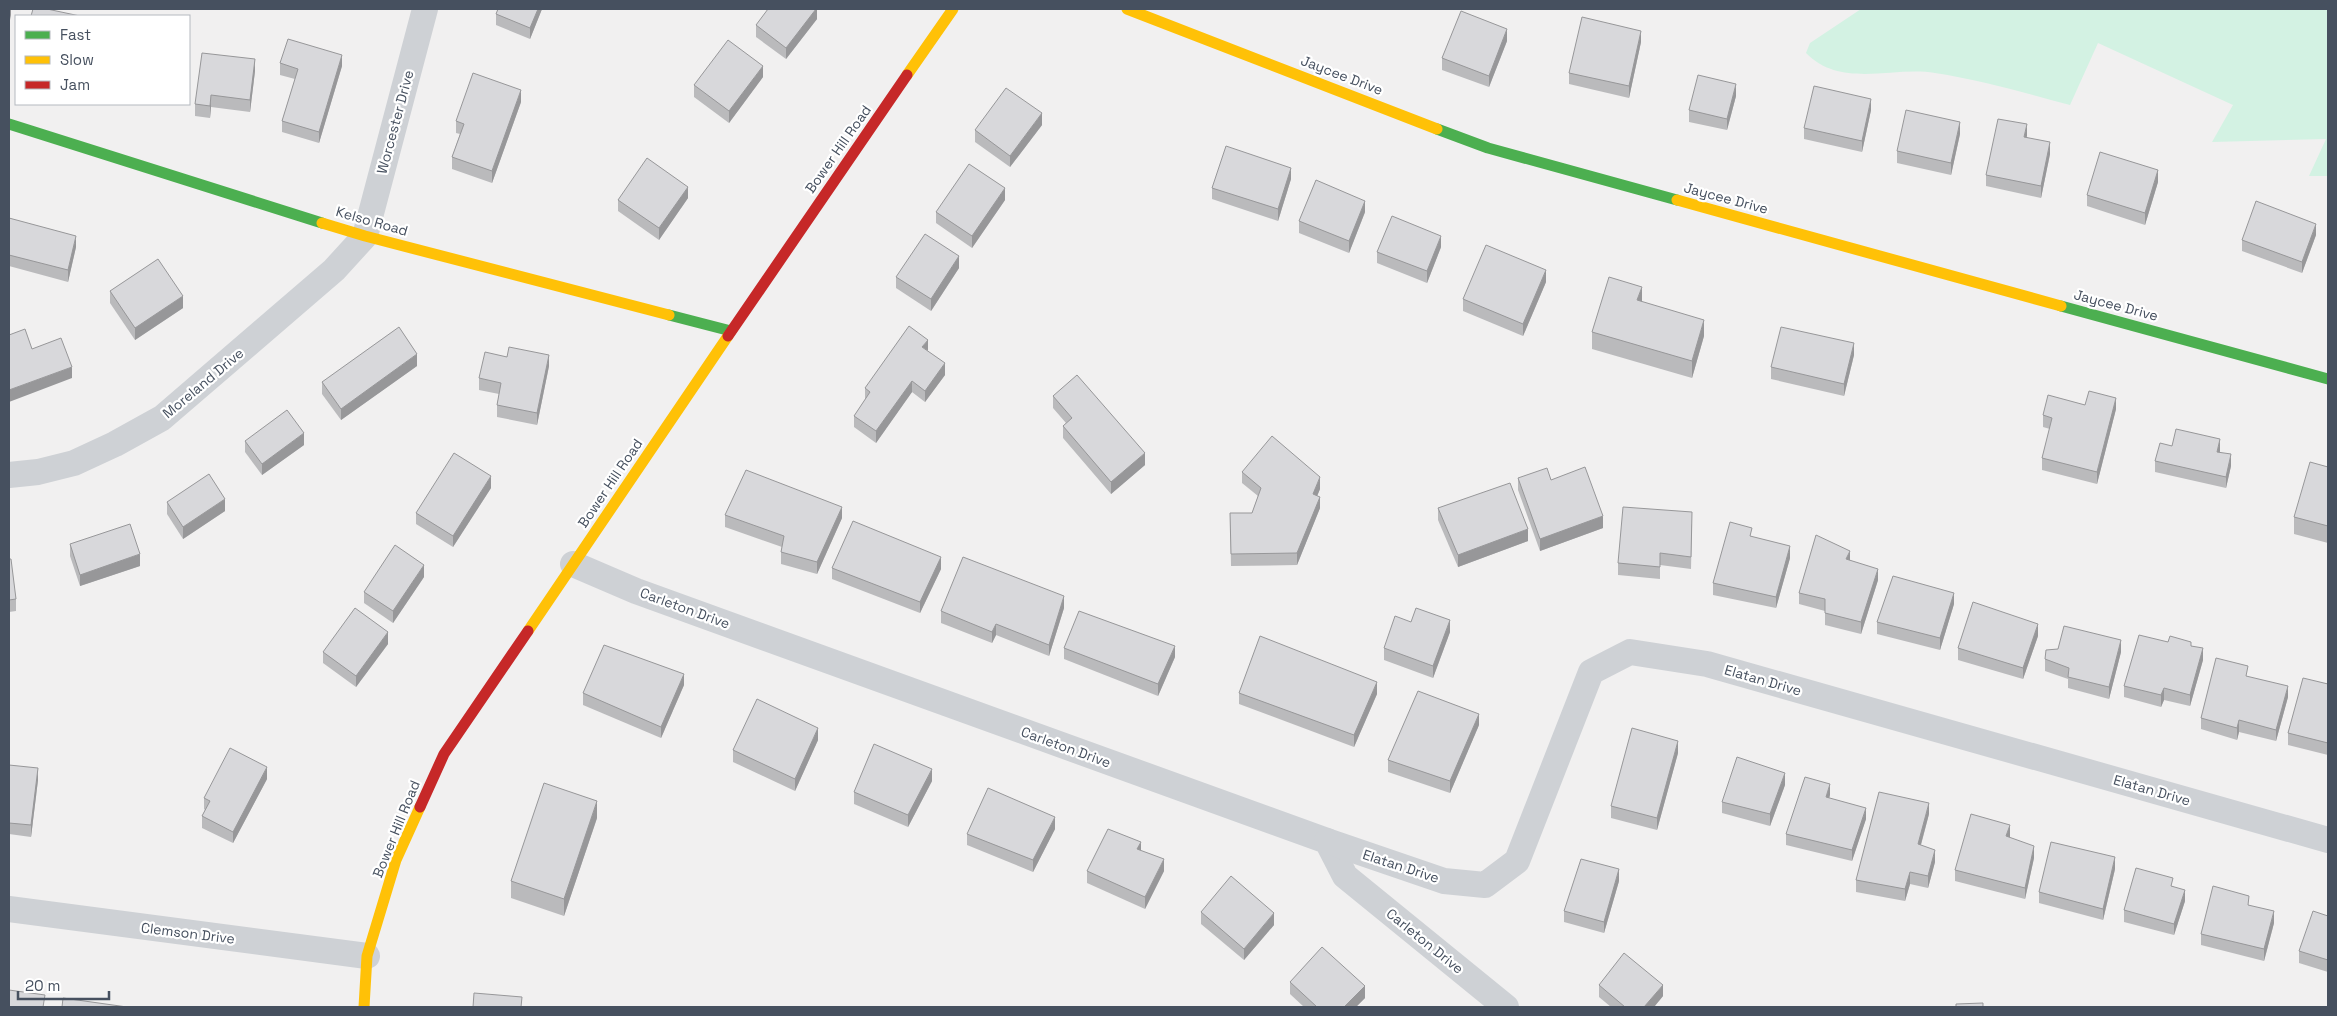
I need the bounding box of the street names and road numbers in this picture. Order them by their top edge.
street label: Jaycee Drive [1298,51,1386,99]
street label: Worcester Drive [373,68,417,176]
street label: Bower Hill Road [801,101,875,197]
street label: Jaycee Drive [1682,178,1770,218]
street label: Kelso Road [334,202,410,240]
street label: Jaycee Drive [2072,285,2160,325]
street label: Moreland Drive [159,344,247,422]
street label: Bower Hill Road [574,435,646,531]
street label: Carleton Drive [638,583,732,633]
street label: Elatan Drive [1723,660,1803,700]
street label: Carleton Drive [1019,722,1113,772]
street label: Elatan Drive [2112,770,2192,810]
street label: Bower Hill Road [368,778,424,880]
street label: Elatan Drive [1361,845,1441,887]
street label: Carleton Drive [1383,904,1467,978]
street label: Clemson Drive [140,918,236,948]

